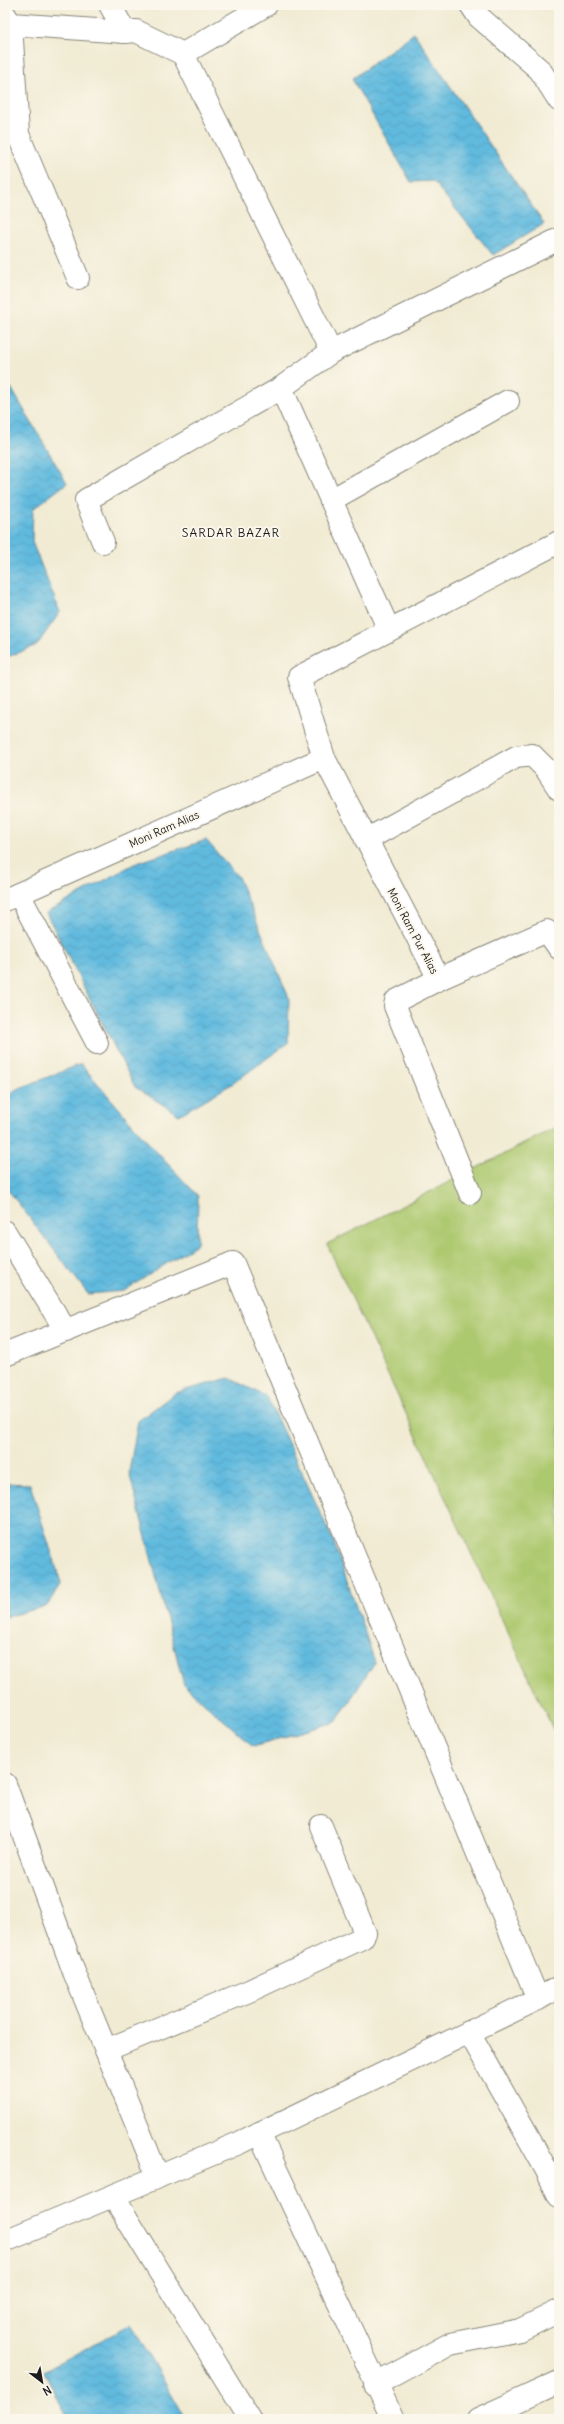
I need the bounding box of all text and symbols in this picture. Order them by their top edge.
district label: SARDAR BAZAR [182,525,280,540]
street label: Moni Ram Alias [127,807,201,851]
street label: Moni Ram Pur Alias [384,886,442,976]
north arrow [22,2362,62,2402]
text: N [40,2383,54,2399]

